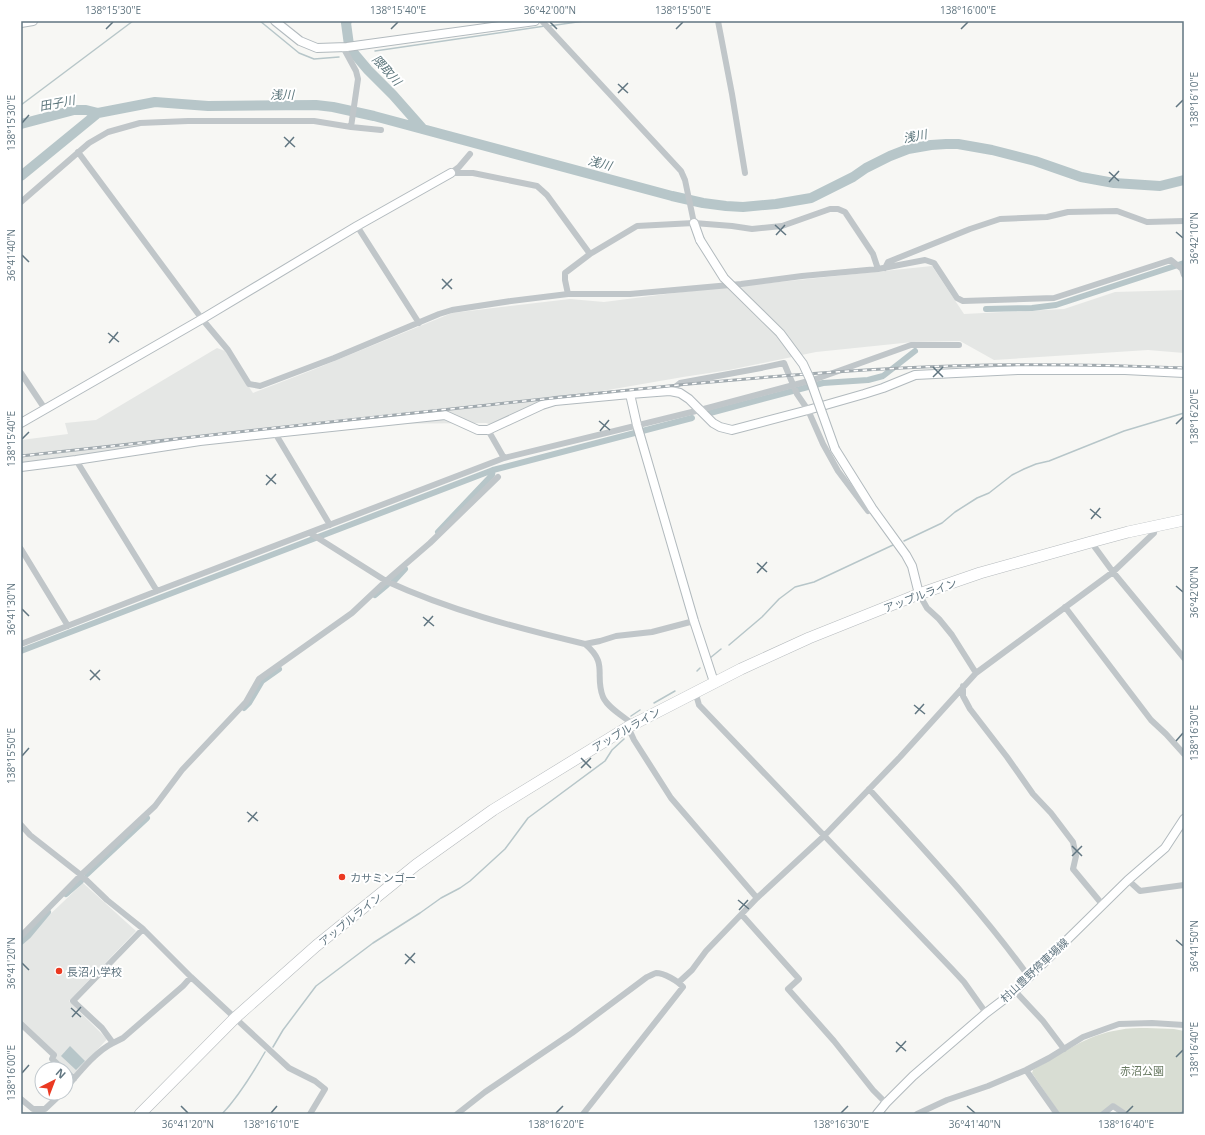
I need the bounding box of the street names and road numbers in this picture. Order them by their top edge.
street label: アップルライン [881,575,959,615]
street label: アップルライン [589,703,663,755]
street label: アップルライン [315,889,385,949]
street label: 村山豊野停車場線 [997,935,1071,1005]

